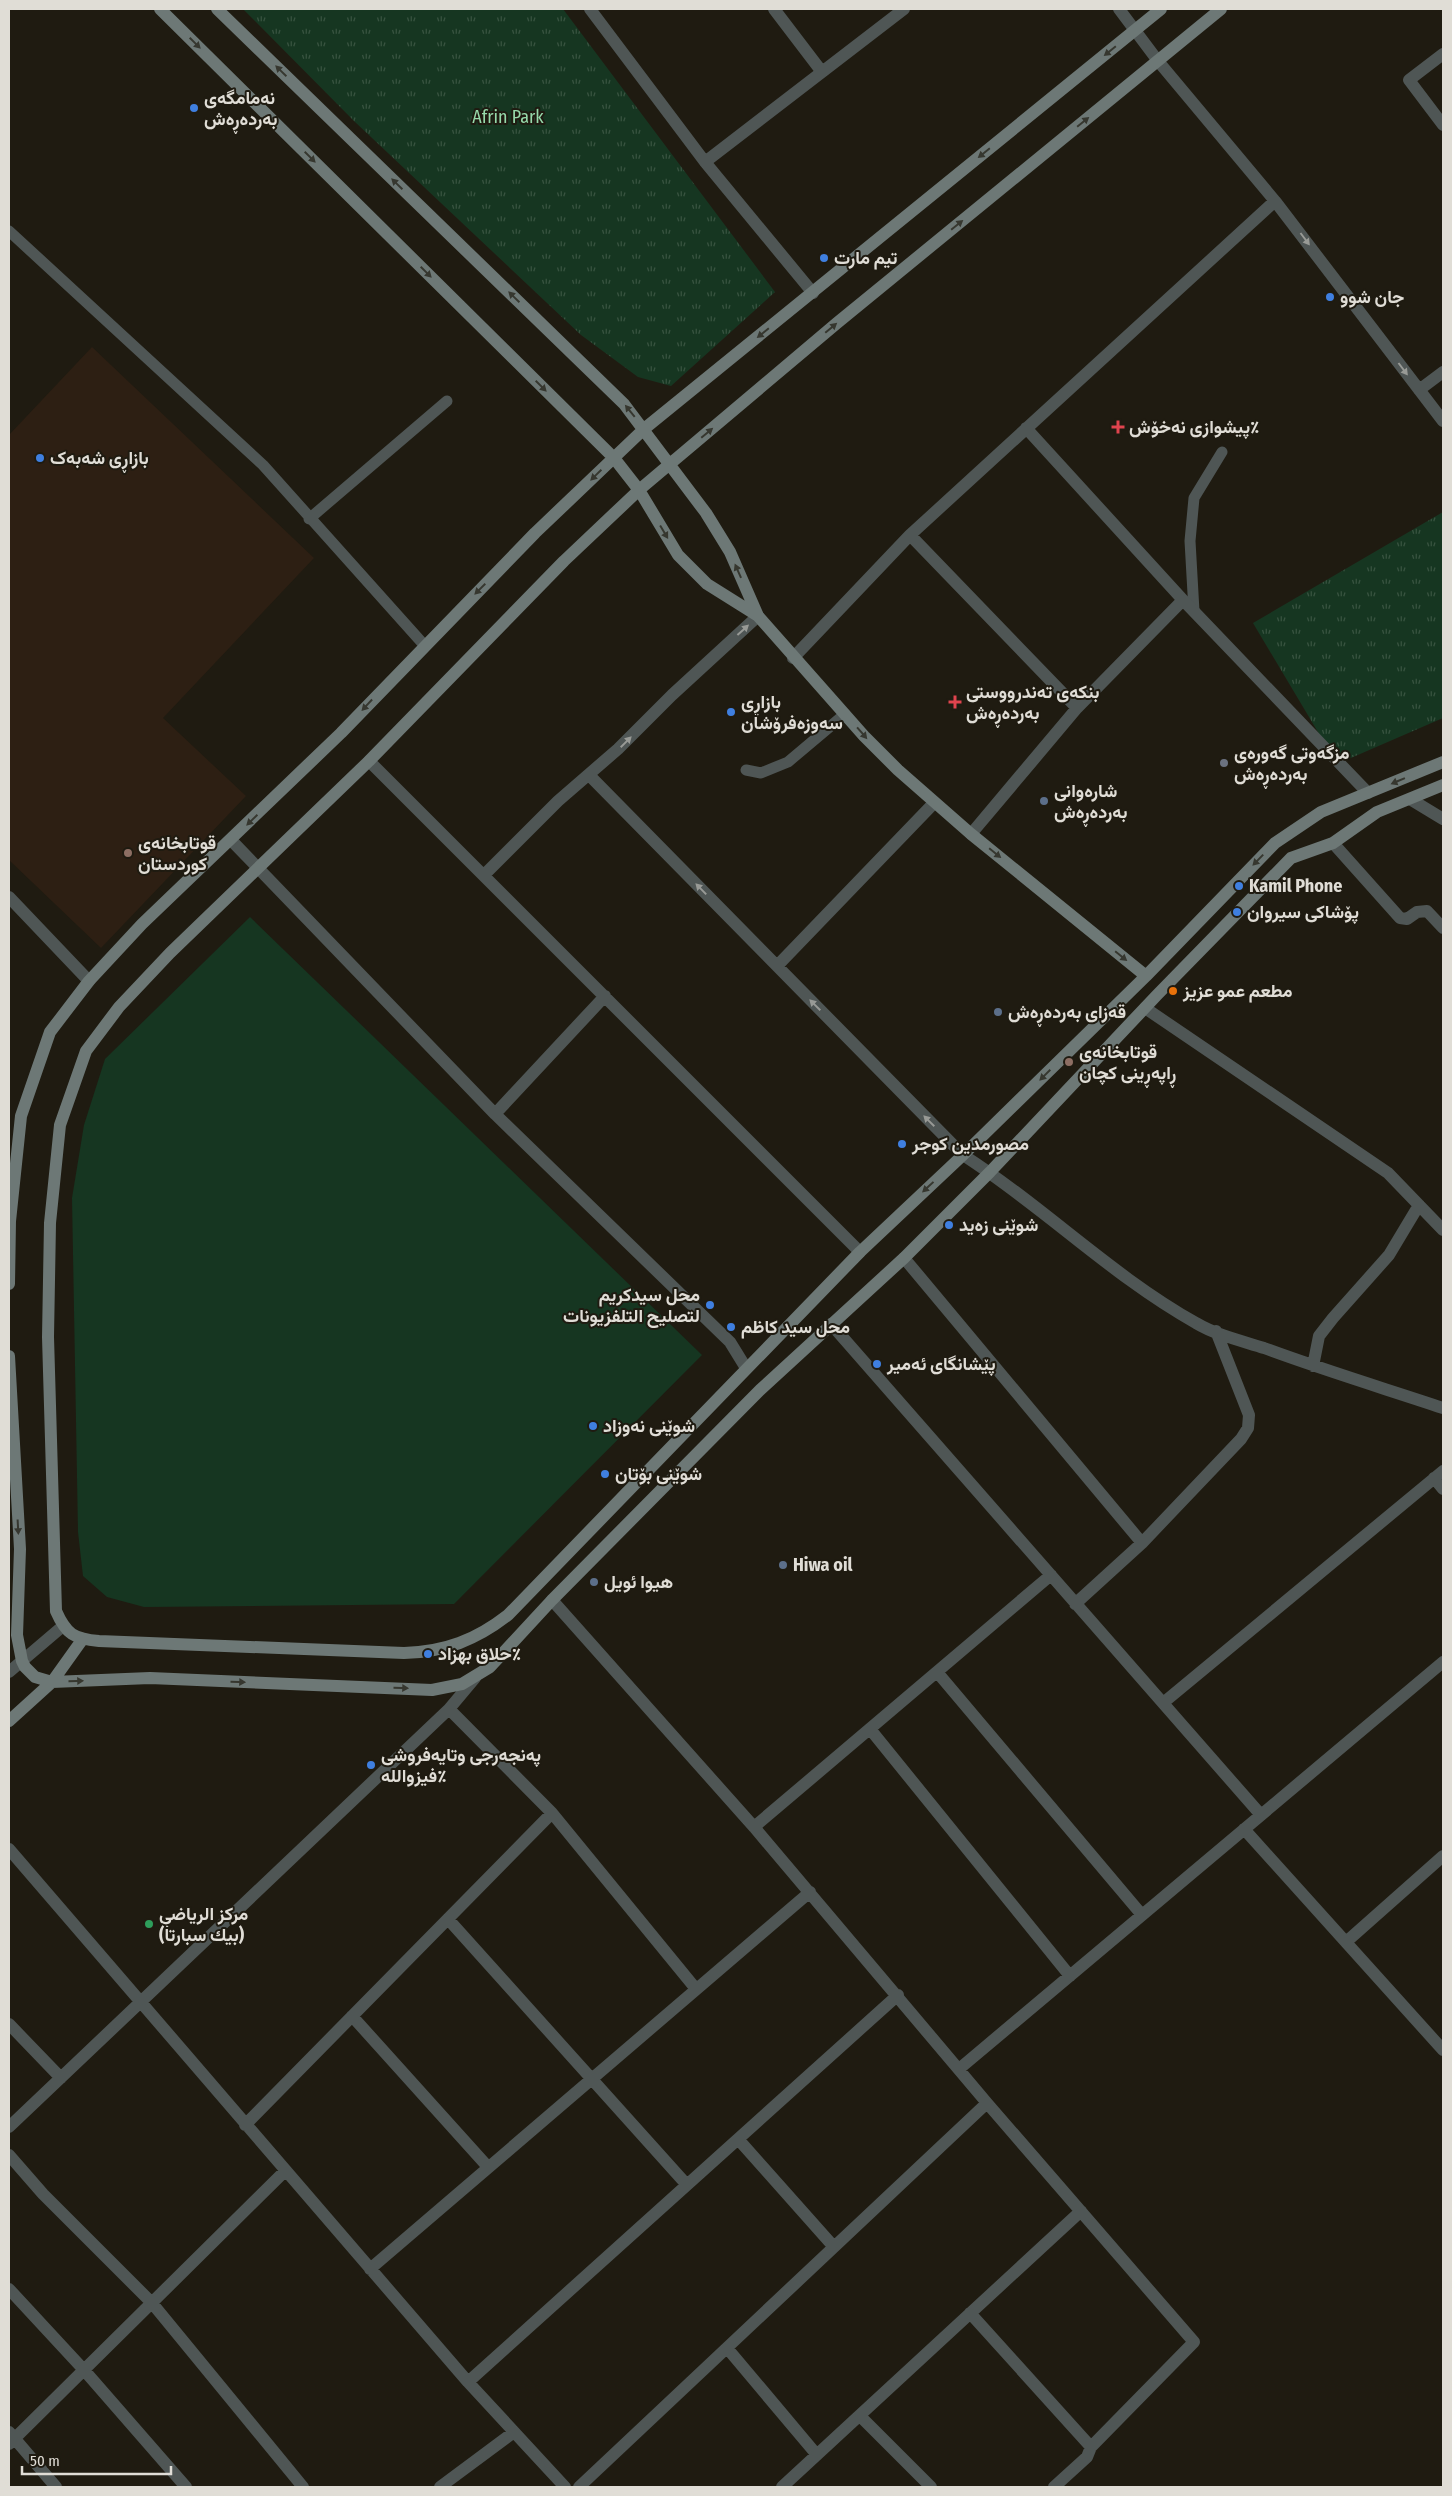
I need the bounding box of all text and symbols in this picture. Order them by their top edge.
one-way arrow [188,37,200,49]
one-way arrow [1103,45,1116,56]
one-way arrow [275,65,287,77]
place label: نەمامگەی بەردەڕەش [204,87,277,134]
marker: نەمامگەی بەردەڕەش [188,102,200,114]
park label: Afrin Park [472,106,544,128]
one-way arrow [1076,116,1089,127]
one-way arrow [978,148,991,159]
one-way arrow [304,151,316,163]
one-way arrow [392,178,404,190]
one-way arrow [950,219,963,230]
one-way arrow [1299,232,1310,245]
place label: تيم مارت [834,247,898,270]
marker: تيم مارت [818,252,830,264]
one-way arrow [419,265,431,277]
place label: جان شوو [1340,286,1404,308]
marker: جان شوو [1324,291,1336,303]
one-way arrow [508,292,520,304]
one-way arrow [825,322,838,333]
one-way arrow [756,328,769,339]
one-way arrow [1398,362,1408,376]
one-way arrow [535,380,547,392]
one-way arrow [624,405,635,418]
place label: پیشوازی نەخۆش٪ [1129,416,1260,439]
marker: پیشوازی نەخۆش٪ [1111,420,1125,434]
one-way arrow [701,427,714,438]
place label: بازاڕی شەبەک [50,447,149,473]
marker: بازاڕی شەبەک [34,452,46,464]
one-way arrow [591,469,603,481]
one-way arrow [659,525,669,538]
one-way arrow [734,564,742,578]
one-way arrow [475,583,487,595]
one-way arrow [736,624,749,635]
place label: بنکەی تەندرووستی بەردەڕەش [966,681,1099,728]
place label: بازاڕی سەوزەفرۆشان [741,691,843,734]
marker: بنکەی تەندرووستی بەردەڕەش [948,695,962,709]
one-way arrow [361,699,373,711]
marker: بازاڕی سەوزەفرۆشان [725,706,737,718]
one-way arrow [856,726,867,739]
one-way arrow [619,736,631,748]
place label: مزگەوتی گەورەی بەردەڕەش [1234,742,1350,789]
marker: مزگەوتی گەورەی بەردەڕەش [1218,757,1230,769]
one-way arrow [1391,777,1405,785]
place label: شارەوانی بەردەڕەش [1054,780,1127,827]
marker: شارەوانی بەردەڕەش [1038,795,1050,807]
one-way arrow [246,814,258,826]
place label: قوتابخانەی کوردستان [138,832,216,875]
marker: قوتابخانەی کوردستان [122,847,134,859]
one-way arrow [988,848,1001,859]
one-way arrow [1252,854,1264,866]
place label: Kamil Phone [1249,875,1342,897]
marker: Kamil Phone [1233,880,1245,892]
one-way arrow [695,883,707,895]
place label: پۆشاکی سیروان [1247,901,1359,924]
marker: پۆشاکی سیروان [1231,906,1243,918]
one-way arrow [1114,950,1127,961]
place label: مطعم عمو عزيز [1182,980,1293,1003]
marker: مطعم عمو عزيز [1167,985,1179,997]
one-way arrow [809,999,821,1011]
place label: قەزای بەردەڕەش [1008,1001,1126,1027]
marker: قەزای بەردەڕەش [992,1006,1004,1018]
place label: قوتابخانەی ڕاپەڕینی کچان [1079,1041,1176,1088]
marker: قوتابخانەی ڕاپەڕینی کچان [1063,1056,1075,1068]
one-way arrow [1039,1068,1051,1080]
one-way arrow [923,1115,935,1127]
place label: مصورمدین كوجر [911,1133,1029,1155]
marker: مصورمدین كوجر [896,1138,908,1150]
one-way arrow [922,1182,935,1193]
place label: شوێنی زەید [959,1214,1038,1236]
marker: شوێنی زەید [943,1219,955,1231]
place label: محل سيدكريم لتصليح التلفزيونات [563,1284,700,1328]
marker: محل سيدكريم لتصليح التلفزيونات [704,1299,716,1311]
place label: محل سيد كاظم [741,1316,850,1339]
marker: محل سيد كاظم [725,1321,737,1333]
place label: پێشانگای ئەمیر [886,1353,996,1376]
marker: پێشانگای ئەمیر [871,1358,883,1370]
place label: شوێنی نەوزاد [603,1415,695,1437]
marker: شوێنی نەوزاد [587,1420,599,1432]
place label: شوێنی بۆتان [615,1463,702,1485]
marker: شوێنی بۆتان [599,1468,611,1480]
one-way arrow [15,1519,23,1535]
place label: Hiwa oil [793,1554,853,1576]
marker: Hiwa oil [777,1559,789,1571]
place label: هيوا ئويل [604,1571,673,1593]
marker: هيوا ئويل [588,1576,600,1588]
place label: حلاق بهزاد٪ [438,1643,521,1665]
marker: حلاق بهزاد٪ [422,1648,434,1660]
one-way arrow [68,1677,84,1685]
one-way arrow [231,1678,247,1686]
one-way arrow [393,1684,409,1692]
place label: پەنجەرجی وتایەفروشی فیزواللە٪ [381,1744,541,1787]
marker: پەنجەرجی وتایەفروشی فیزواللە٪ [365,1759,377,1771]
place label: مركز الرياضي (بيك سبارتا) [159,1903,249,1946]
marker: مركز الرياضي (بيك سبارتا) [143,1918,155,1930]
scale bar [22,2444,171,2476]
text: 50 m [30,2452,60,2470]

